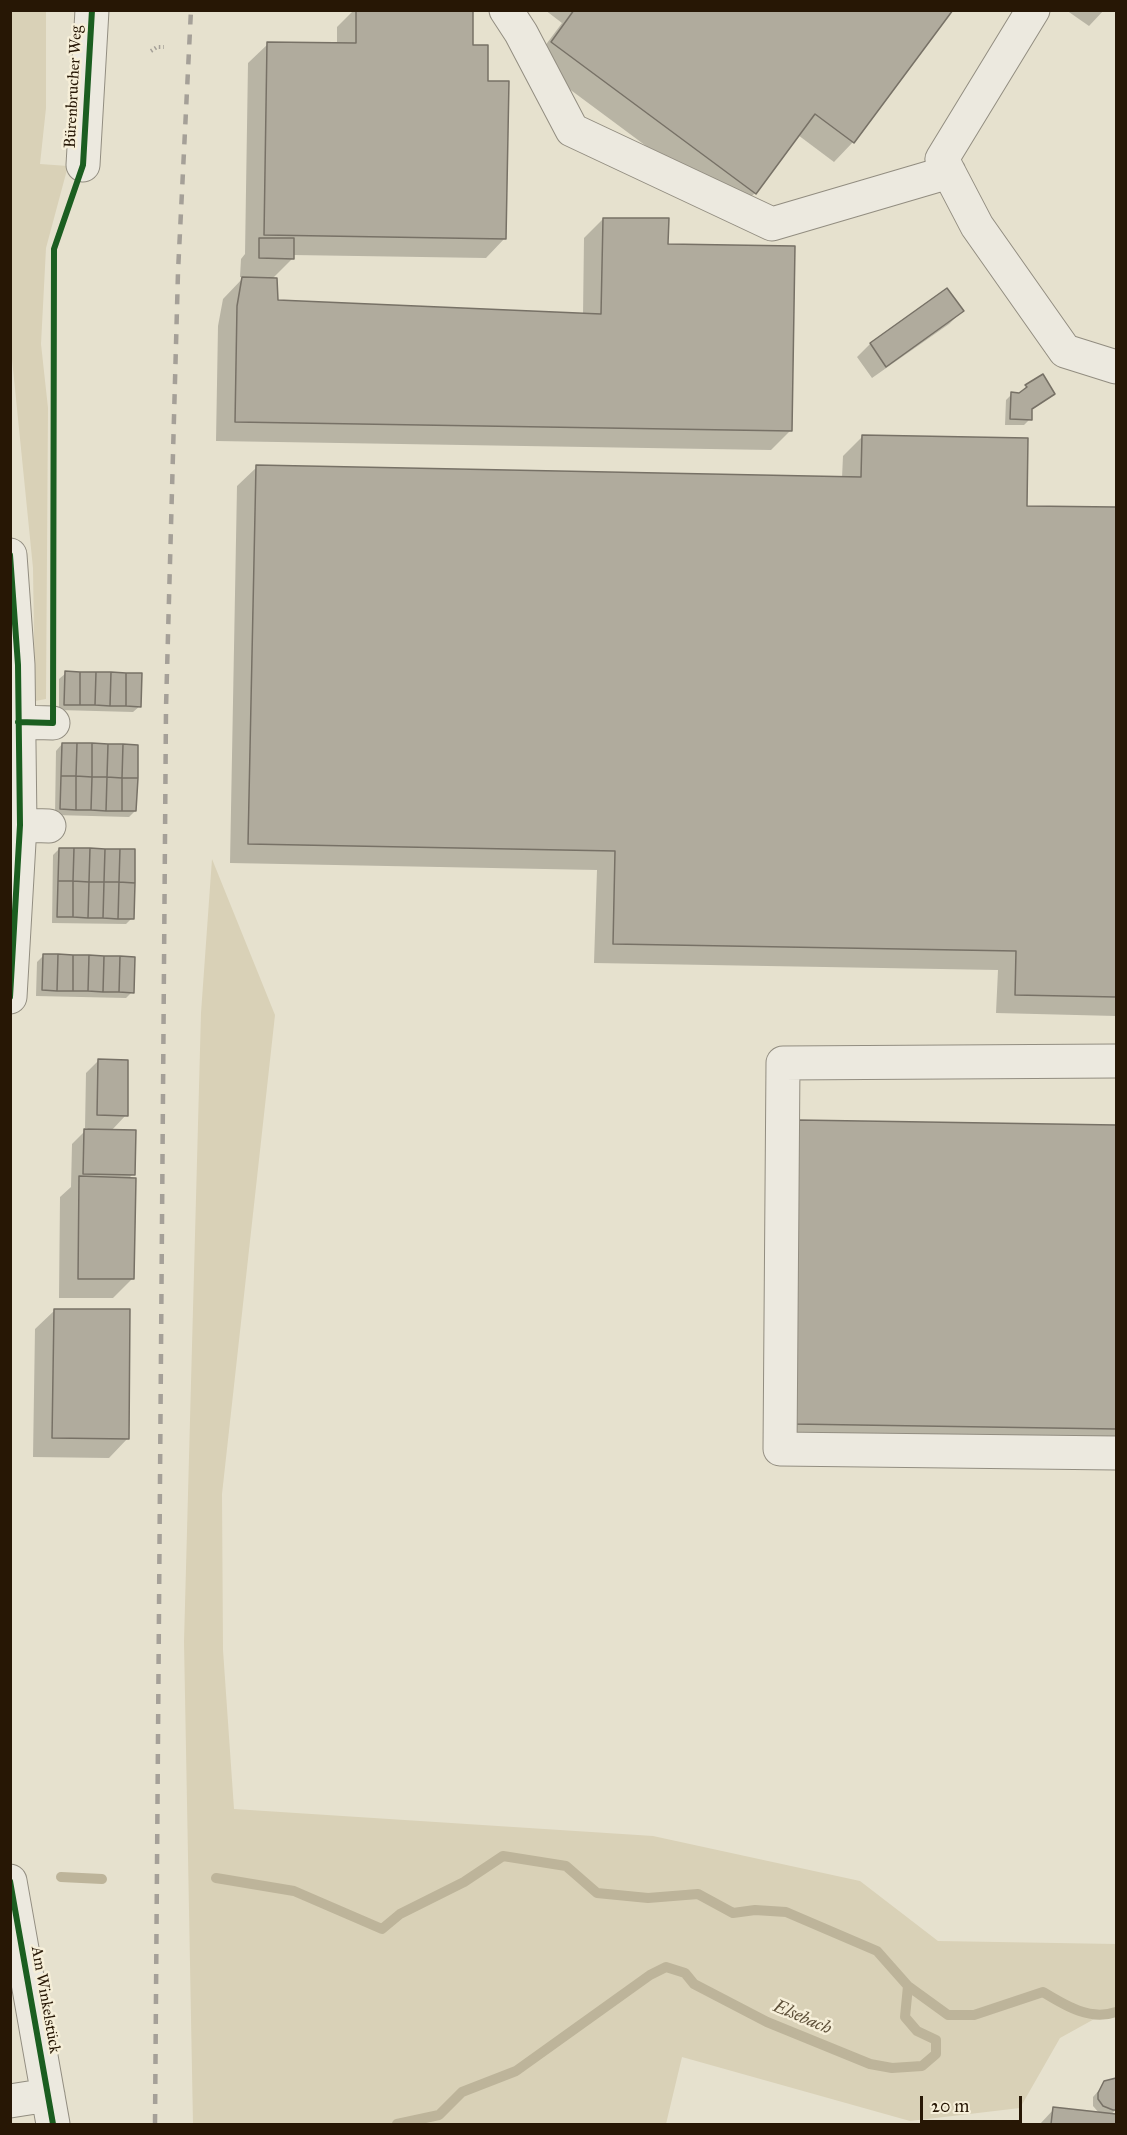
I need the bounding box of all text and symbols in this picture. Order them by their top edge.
street label: Bürenbrucher Weg [61,25,87,149]
street label: Am Winkelstück [26,1945,64,2055]
water label: Elsebach [770,1996,834,2040]
scale bar [923,2084,1025,2122]
text: 20 m [931,2095,969,2117]

